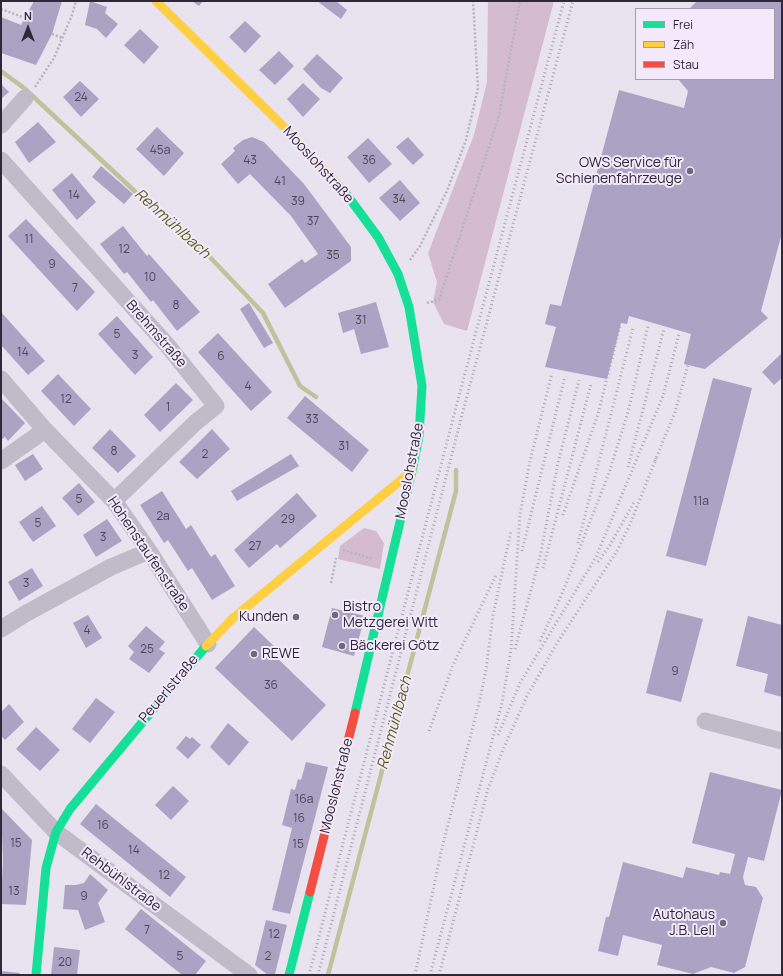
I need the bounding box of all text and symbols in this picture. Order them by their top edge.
north arrow [8,8,48,48]
text: N [24,8,32,23]
legend [635,8,775,80]
text: Frei [673,16,693,33]
text: Zäh [673,36,694,53]
text: Stau [673,56,699,73]
house number: 24 [74,91,88,105]
street label: Mooslohstraße [279,123,357,207]
house number: 45a [150,144,170,158]
house number: 43 [243,154,257,168]
house number: 36 [362,154,376,168]
place label: OWS Service für Schienenfahrzeuge [556,155,682,188]
marker: OWS Service für Schienenfahrzeuge [685,166,695,176]
house number: 41 [274,175,286,189]
water label: Rehmühlbach [130,185,214,263]
house number: 14 [68,189,80,203]
house number: 34 [392,193,406,207]
house number: 39 [291,195,305,209]
house number: 37 [307,215,319,229]
house number: 11 [24,233,34,247]
house number: 12 [118,243,130,257]
house number: 35 [326,249,340,263]
house number: 9 [48,258,56,272]
house number: 10 [144,271,156,285]
house number: 7 [72,282,78,296]
street label: Brehmstraße [122,297,190,371]
house number: 8 [173,299,179,313]
house number: 31 [355,314,367,328]
house number: 5 [114,328,120,342]
house number: 14 [17,346,29,360]
house number: 3 [132,349,138,363]
house number: 6 [217,350,225,364]
house number: 4 [244,380,252,394]
house number: 12 [60,393,72,407]
house number: 1 [166,401,170,415]
house number: 33 [305,413,319,427]
street label: Mooslohstraße [392,422,428,520]
house number: 31 [338,440,350,454]
house number: 8 [111,445,117,459]
house number: 2 [202,448,208,462]
house number: 5 [76,493,82,507]
street label: Hohenstaufenstraße [103,494,193,614]
house number: 11a [693,495,709,509]
house number: 2a [156,510,170,524]
house number: 29 [281,513,295,527]
house number: 5 [35,517,41,531]
house number: 3 [100,531,106,545]
house number: 27 [249,540,261,554]
house number: 3 [23,577,29,591]
place label: Bistro Metzgerei Witt [343,599,438,632]
place label: Kunden [239,609,288,625]
marker: Bistro Metzgerei Witt [330,610,340,620]
marker: Kunden [291,612,301,622]
house number: 4 [83,624,91,638]
place label: Bäckerei Götz [350,638,439,654]
marker: Bäckerei Götz [337,641,347,651]
house number: 25 [140,643,154,657]
place label: REWE [262,646,300,662]
marker: REWE [249,649,259,659]
street label: Peuerlstraße [136,652,202,726]
house number: 9 [671,665,679,679]
water label: Rehmühlbach [374,674,416,772]
house number: 36 [264,679,278,693]
street label: Mooslohstraße [317,737,357,835]
house number: 16a [295,793,313,807]
house number: 16 [293,812,305,826]
house number: 16 [97,819,109,833]
house number: 15 [10,837,22,851]
house number: 15 [292,838,304,852]
house number: 14 [128,844,140,858]
street label: Rehbühlstraße [78,845,164,915]
house number: 12 [158,869,170,883]
house number: 13 [8,885,20,899]
house number: 9 [80,890,88,904]
place label: Autohaus J.B. Lell [652,907,715,940]
marker: Autohaus J.B. Lell [718,918,728,928]
house number: 7 [144,924,150,938]
house number: 12 [268,928,280,942]
house number: 5 [177,950,183,964]
house number: 2 [265,950,271,964]
house number: 20 [58,956,72,970]

